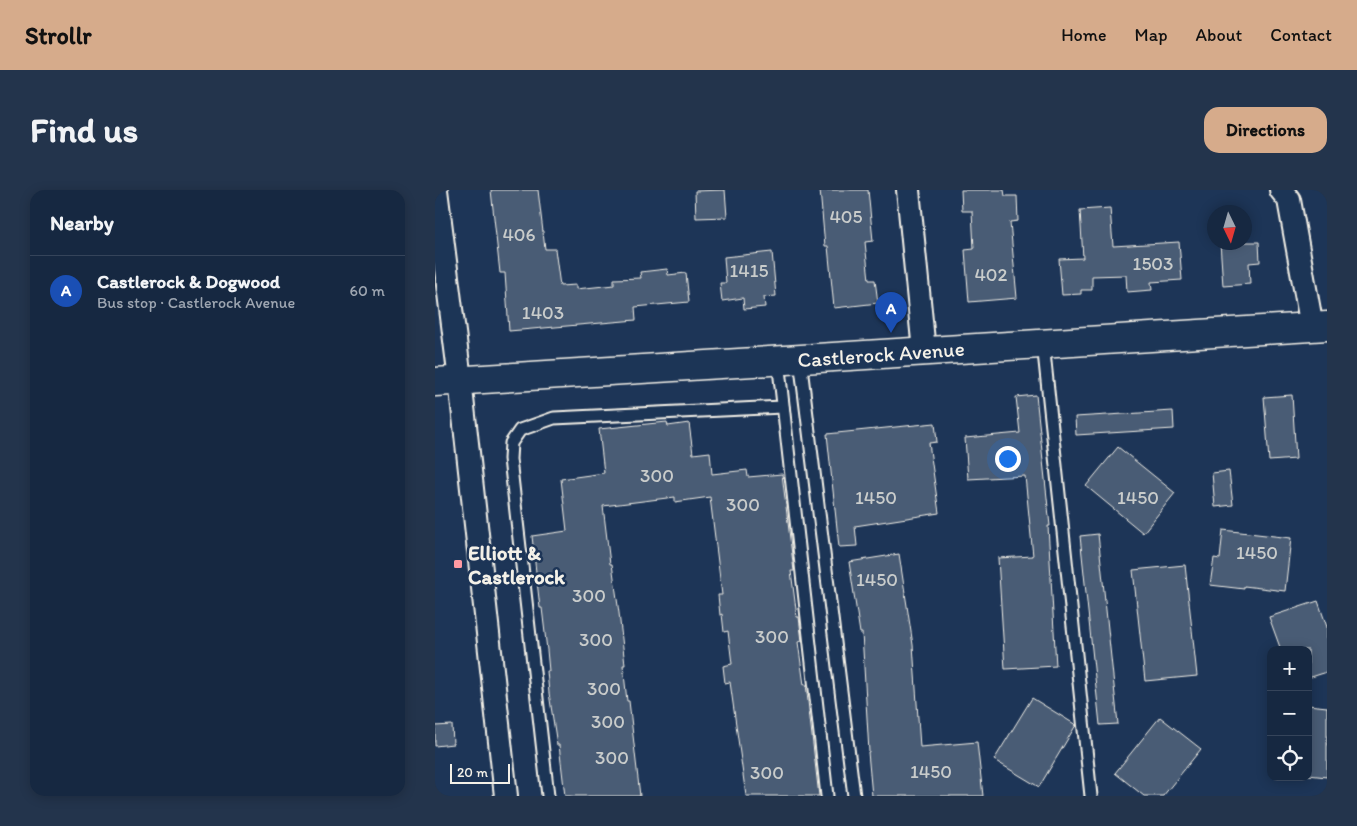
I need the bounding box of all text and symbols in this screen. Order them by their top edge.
text: Strollr [25,21,91,50]
text: Home [1061,24,1107,46]
text: Map [1135,24,1168,46]
text: About [1196,24,1242,46]
text: Contact [1270,24,1332,46]
button: Directions [1204,107,1327,153]
text: Find us [30,109,138,151]
house number: 405 [829,205,863,228]
north arrow [1207,205,1252,250]
text: Nearby [50,210,114,235]
house number: 406 [502,223,536,246]
house number: 1503 [1133,252,1173,275]
house number: 1415 [729,259,769,282]
house number: 402 [974,263,1008,286]
text: Castlerock & Dogwood [97,270,280,293]
text: A [61,281,71,300]
text: 60 m [350,281,385,300]
pin: A [875,292,907,333]
text: Bus stop · Castlerock Avenue [97,293,295,312]
house number: 1403 [522,301,564,324]
street label: Castlerock Avenue [797,336,965,372]
your location [995,446,1021,472]
house number: 300 [640,464,674,487]
house number: 1450 [855,486,897,509]
house number: 1450 [1117,486,1159,509]
house number: 300 [726,493,760,516]
place label: Elliott & Castlerock [468,540,566,589]
house number: 1450 [1236,541,1278,564]
marker: Elliott & Castlerock [452,558,464,570]
house number: 1450 [856,568,898,591]
house number: 300 [572,584,606,607]
house number: 300 [755,625,789,648]
house number: 300 [579,628,613,651]
map controls [1267,646,1312,781]
button: + [1267,646,1312,691]
house number: 300 [587,677,621,700]
button: − [1267,691,1312,736]
house number: 300 [591,710,625,733]
button: locate [1267,736,1312,781]
house number: 300 [595,746,629,769]
house number: 1450 [910,760,952,783]
scale bar [450,761,510,784]
house number: 300 [750,761,784,784]
text: 20 m [457,764,488,781]

